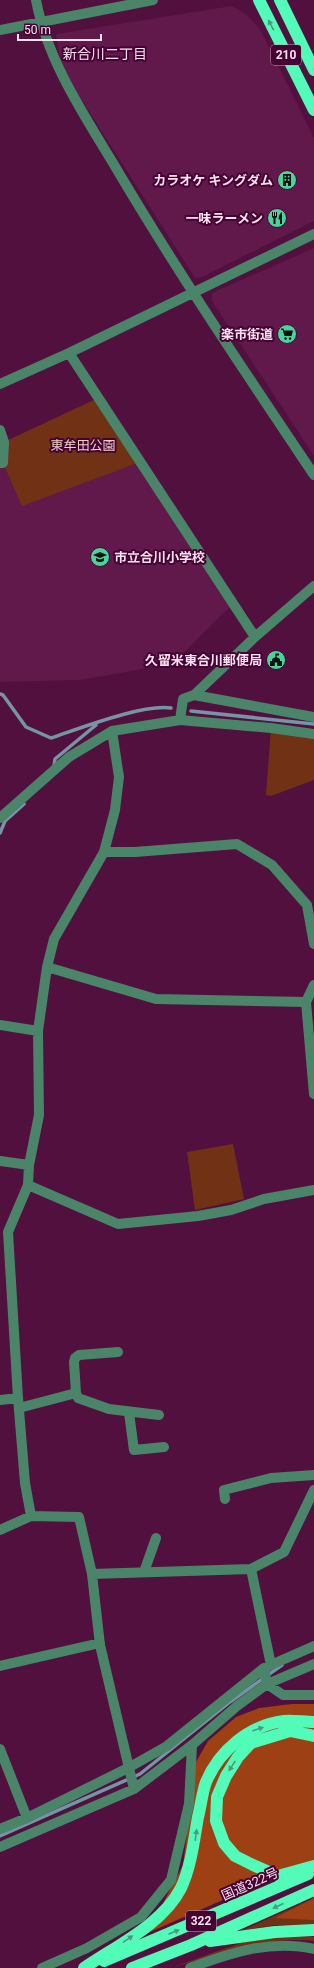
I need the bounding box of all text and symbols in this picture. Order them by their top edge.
scale bar [18,16,101,42]
one-way arrow [268,19,274,31]
text: 50 m [24,23,51,37]
road number: 210 [271,45,301,65]
district label: 新合川二丁目 [63,46,147,62]
building icon: カラオケ キングダム [276,169,298,191]
place label: カラオケ キングダム [153,173,273,188]
restaurant icon: 一味ラーメン [266,207,288,229]
place label: 一味ラーメン [186,211,263,226]
supermarket icon: 楽市街道 [276,323,298,345]
place label: 楽市街道 [221,327,273,342]
park label: 東牟田公園 [50,438,116,453]
school or university icon: 市立合川小学校 [89,546,111,568]
place label: 市立合川小学校 [114,550,205,565]
public building icon: 久留米東合川郵便局 [265,649,287,671]
place label: 久留米東合川郵便局 [145,653,262,668]
one-way arrow [252,1726,264,1732]
one-way arrow [229,1760,236,1772]
one-way arrow [193,1829,199,1841]
street label: 国道322号 [219,1865,281,1903]
one-way arrow [273,1903,284,1909]
road number: 322 [186,1911,216,1931]
one-way arrow [168,1929,180,1935]
one-way arrow [123,1935,133,1943]

